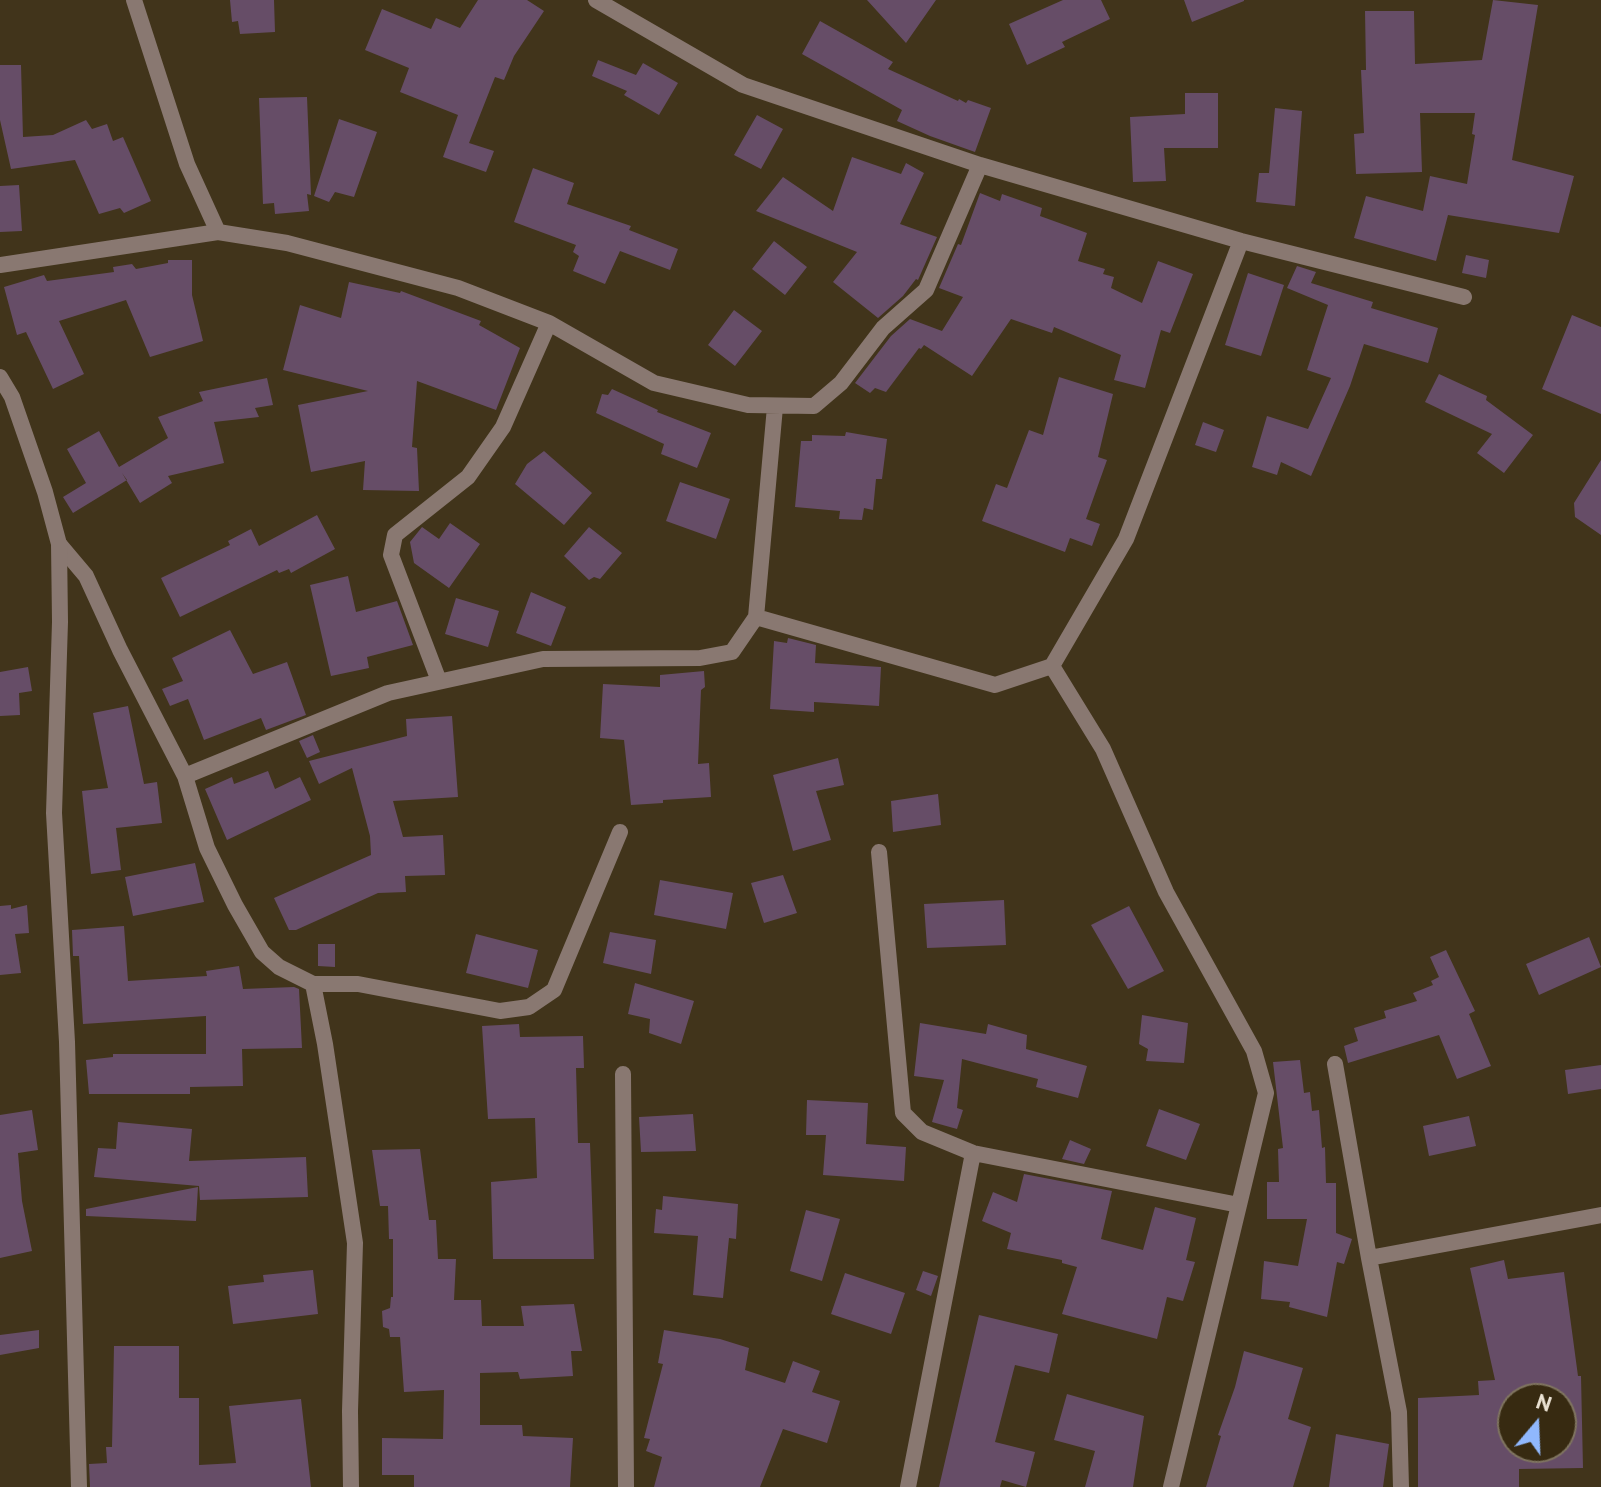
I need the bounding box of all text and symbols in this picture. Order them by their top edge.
north arrow [1497,1383,1577,1463]
text: N [1533,1387,1556,1418]

